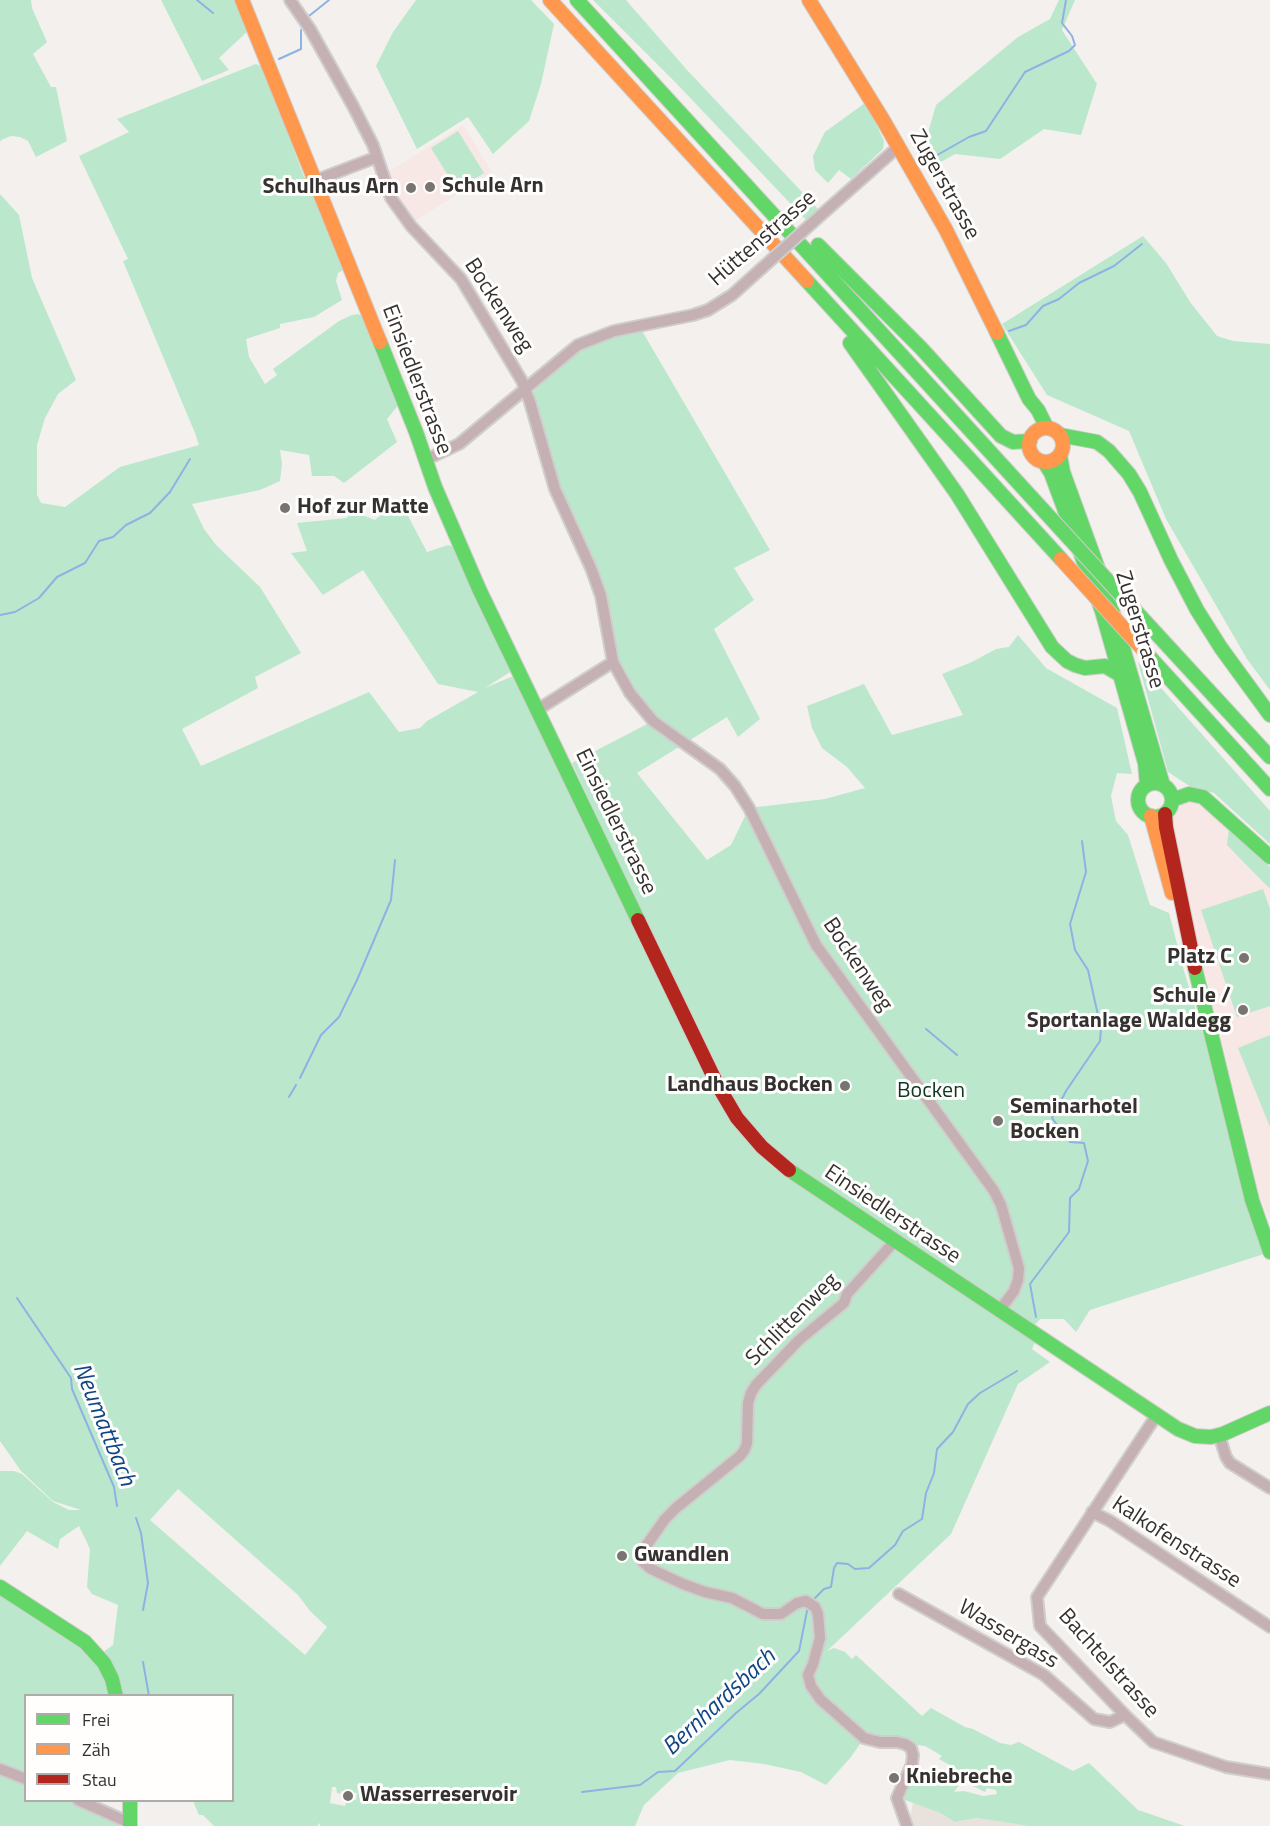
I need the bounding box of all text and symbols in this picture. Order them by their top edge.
street label: Zugerstrasse [903,126,985,244]
place label: Schule Arn [442,174,544,200]
place label: Schulhaus Arn [263,175,399,201]
marker: Schule Arn [423,180,437,194]
marker: Schulhaus Arn [404,181,418,195]
street label: Hüttenstrasse [704,185,822,293]
street label: Bockenweg [458,254,538,358]
street label: Einsiedlerstrasse [375,301,457,459]
place label: Hof zur Matte [297,495,429,521]
marker: Hof zur Matte [278,501,292,515]
street label: Zugerstrasse [1109,568,1169,692]
street label: Einsiedlerstrasse [568,745,662,899]
street label: Bockenweg [816,913,898,1017]
place label: Platz C [1167,945,1232,971]
marker: Platz C [1237,951,1251,965]
place label: Schule / Sportanlage Waldegg [1027,984,1231,1036]
marker: Schule / Sportanlage Waldegg [1236,1003,1250,1017]
place label: Landhaus Bocken [667,1073,833,1099]
marker: Landhaus Bocken [838,1079,852,1093]
park label: Bocken [897,1079,965,1105]
place label: Seminarhotel Bocken [1010,1095,1138,1146]
marker: Seminarhotel Bocken [991,1114,1005,1128]
street label: Einsiedlerstrasse [819,1160,965,1270]
street label: Schlittenweg [741,1268,845,1372]
water label: Neumattbach [65,1360,141,1490]
street label: Kalkofenstrasse [1106,1491,1246,1595]
place label: Gwandlen [634,1543,729,1569]
marker: Gwandlen [615,1549,629,1563]
street label: Wassergass [953,1595,1063,1675]
street label: Bachtelstrasse [1052,1604,1164,1724]
water label: Bernhardsbach [658,1643,782,1763]
legend [24,1694,234,1802]
text: Frei [82,1706,110,1733]
text: Zäh [82,1736,110,1763]
place label: Kniebreche [906,1765,1013,1791]
text: Stau [82,1766,117,1793]
marker: Kniebreche [887,1771,901,1785]
place label: Wasserreservoir [360,1783,517,1809]
marker: Wasserreservoir [341,1789,355,1803]

